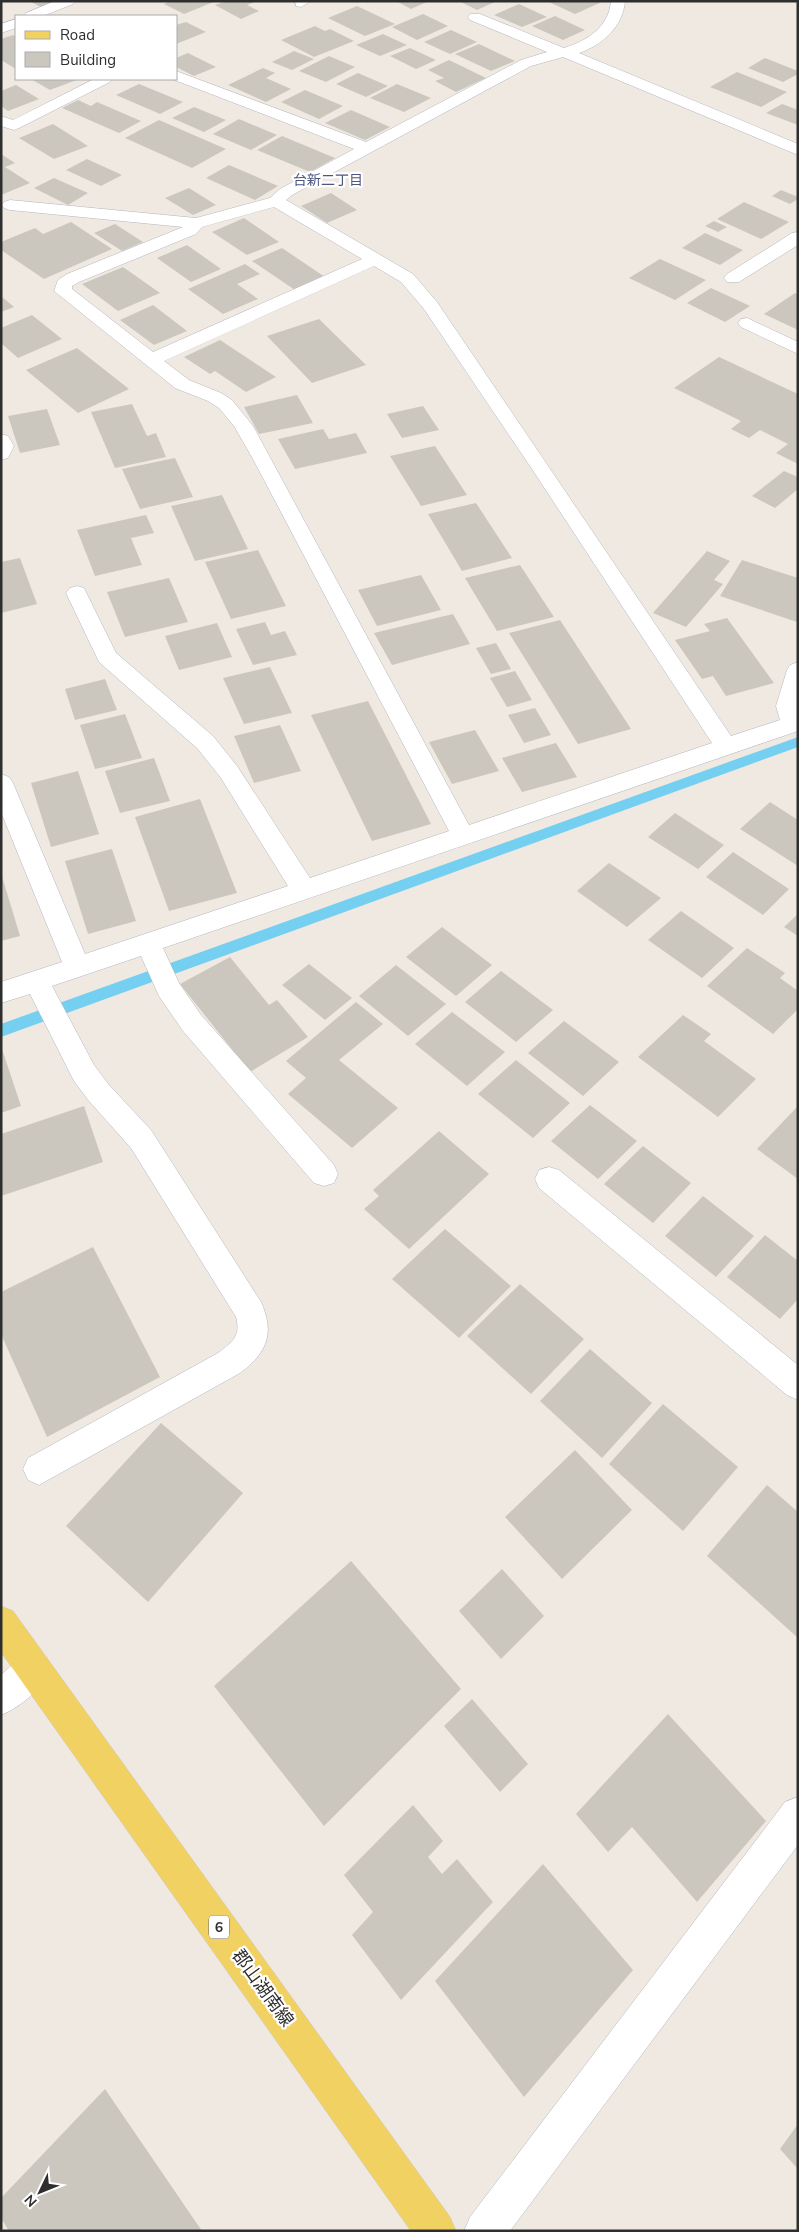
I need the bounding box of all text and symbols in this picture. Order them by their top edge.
legend [15,15,178,80]
text: Road [60,25,95,45]
text: Building [60,50,116,70]
district label: 台新二丁目 [293,171,363,190]
road number: 6 [209,1915,229,1938]
street label: 郡山湖南線 [227,1945,299,2031]
north arrow [15,2167,65,2217]
text: N [20,2190,41,2211]

